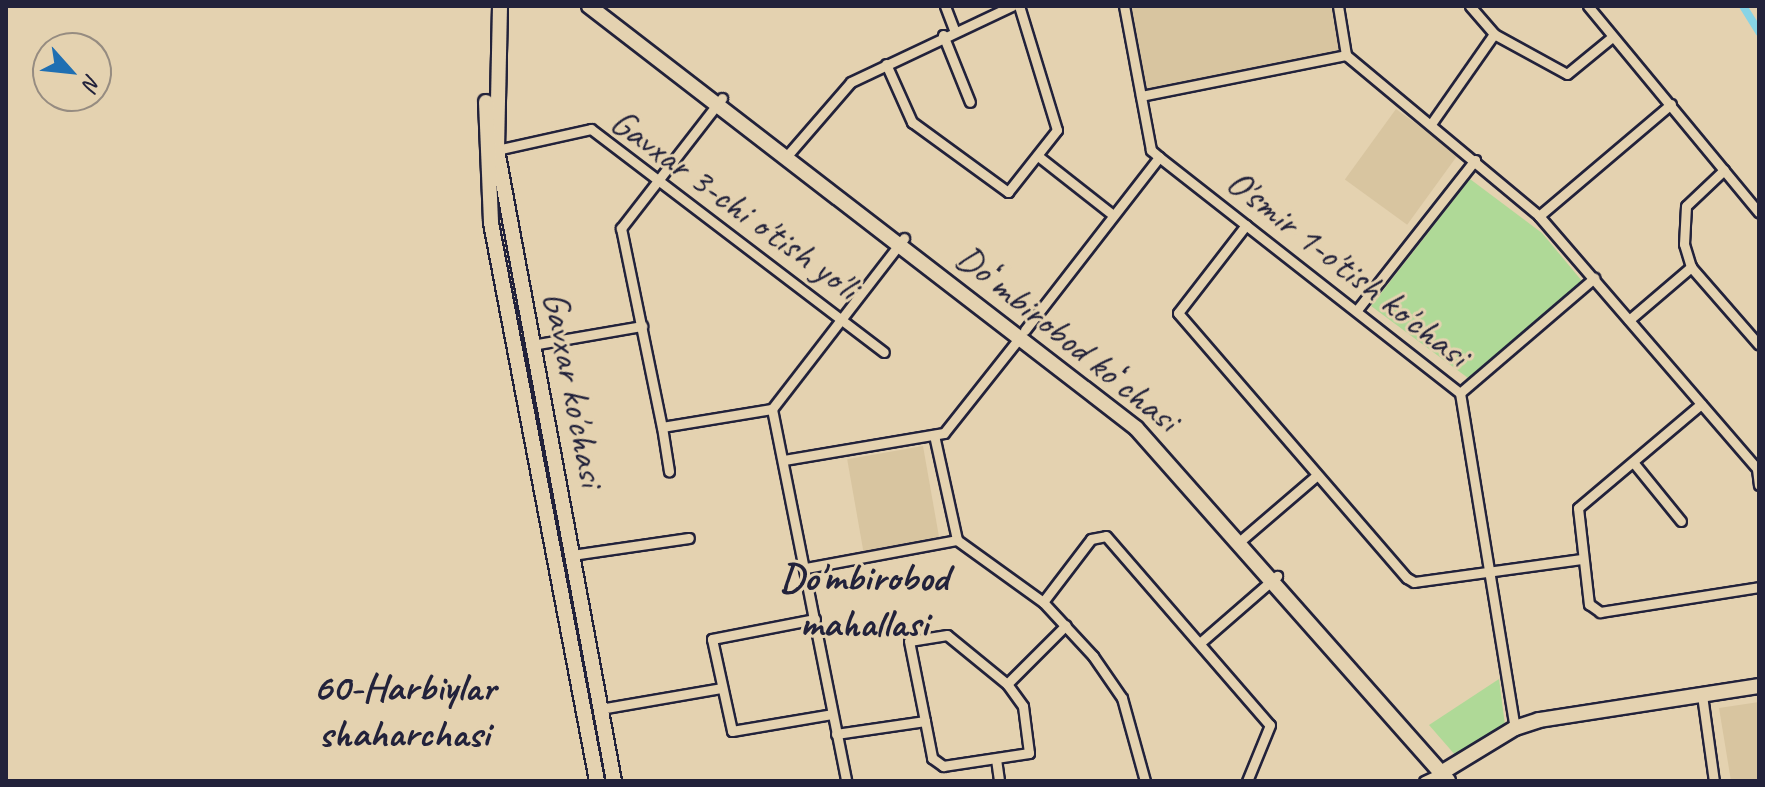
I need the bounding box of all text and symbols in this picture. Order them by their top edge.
north arrow [32,32,112,112]
text: N [76,70,107,94]
street label: Gavxar 3-chi o'tish yo'li [602,99,868,309]
street label: O'smir 1-o'tish ko'chasi [1217,159,1479,377]
street label: Doʻmbirobod koʻchasi [947,234,1189,442]
street label: Gavxar ko'chasi [533,288,615,490]
district label: Do'mbirobod mahallasi [780,553,948,647]
district label: 60-Harbiylar shaharchasi [313,663,495,757]

